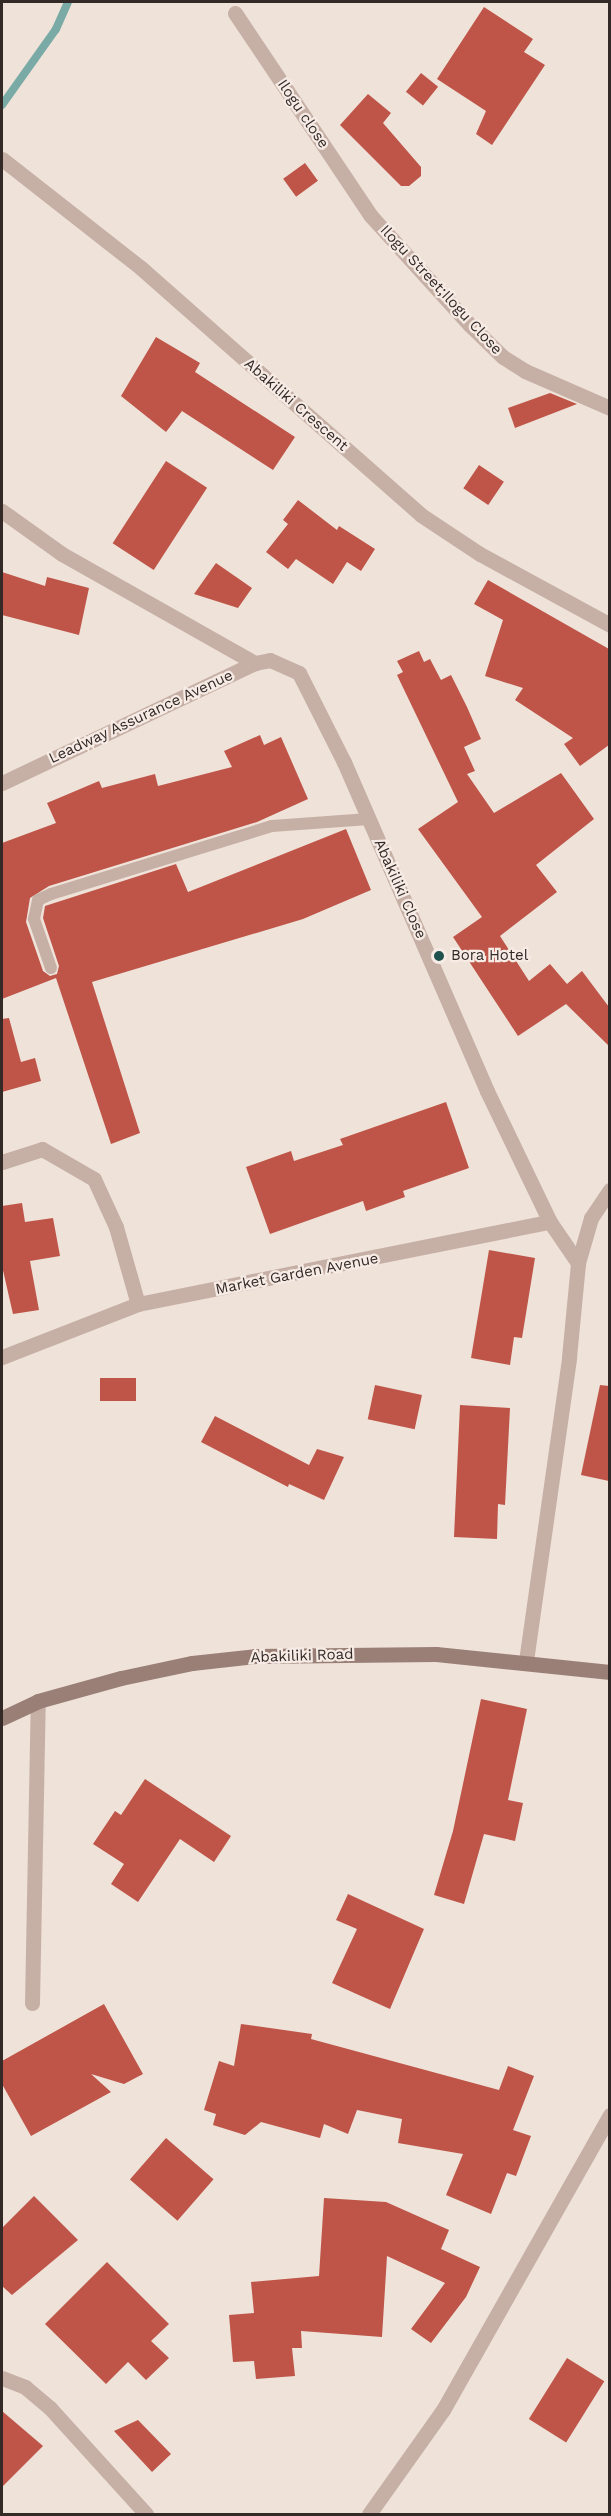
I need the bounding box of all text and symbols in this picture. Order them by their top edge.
street label: Ilogu close [273,76,333,152]
street label: Ilogu Street;Ilogu Close [376,221,506,359]
street label: Abakiliki Crescent [240,355,352,455]
street label: Leadway Assurance Avenue [45,666,237,768]
street label: Abakiliki Close [370,837,430,941]
place label: Bora Hotel [451,947,529,965]
marker: Bora Hotel [432,949,446,963]
street label: Market Garden Avenue [214,1249,380,1299]
street label: Abakiliki Road [250,1645,354,1667]

